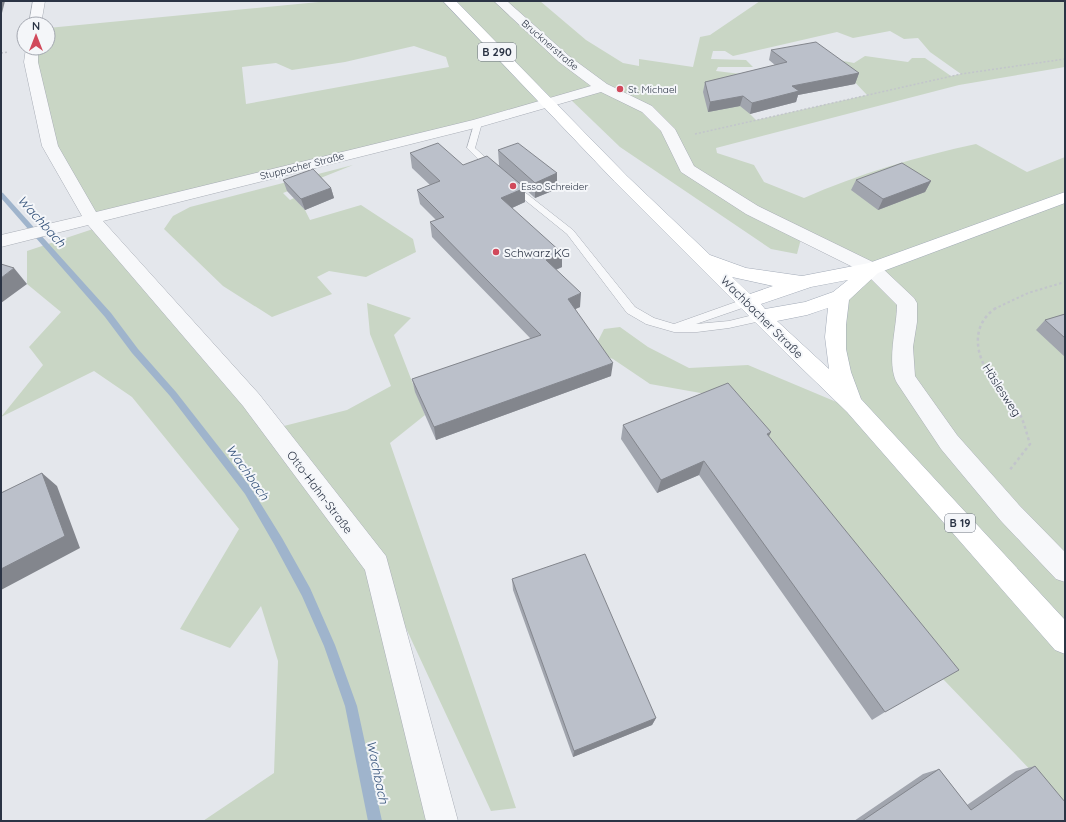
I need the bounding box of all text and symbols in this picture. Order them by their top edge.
north arrow [16,16,56,56]
street label: Brucknerstraße [519,17,581,74]
text: N [32,19,40,33]
road number: B 290 [478,43,516,61]
place label: St. Michael [628,83,677,96]
marker: St. Michael [615,84,625,94]
street label: Stuppacher Straße [258,149,346,183]
place label: Esso Schreider [521,180,588,193]
marker: Esso Schreider [508,181,518,191]
water label: Wachbach [15,192,70,251]
place label: Schwarz KG [504,245,570,260]
marker: Schwarz KG [491,247,501,257]
street label: Wachbacher Straße [718,273,807,362]
street label: Häslesweg [979,361,1025,419]
water label: Wachbach [223,441,273,503]
street label: Otto-Hahn-Straße [284,447,356,537]
road number: B 19 [945,514,975,532]
water label: Wachbach [363,739,393,806]

